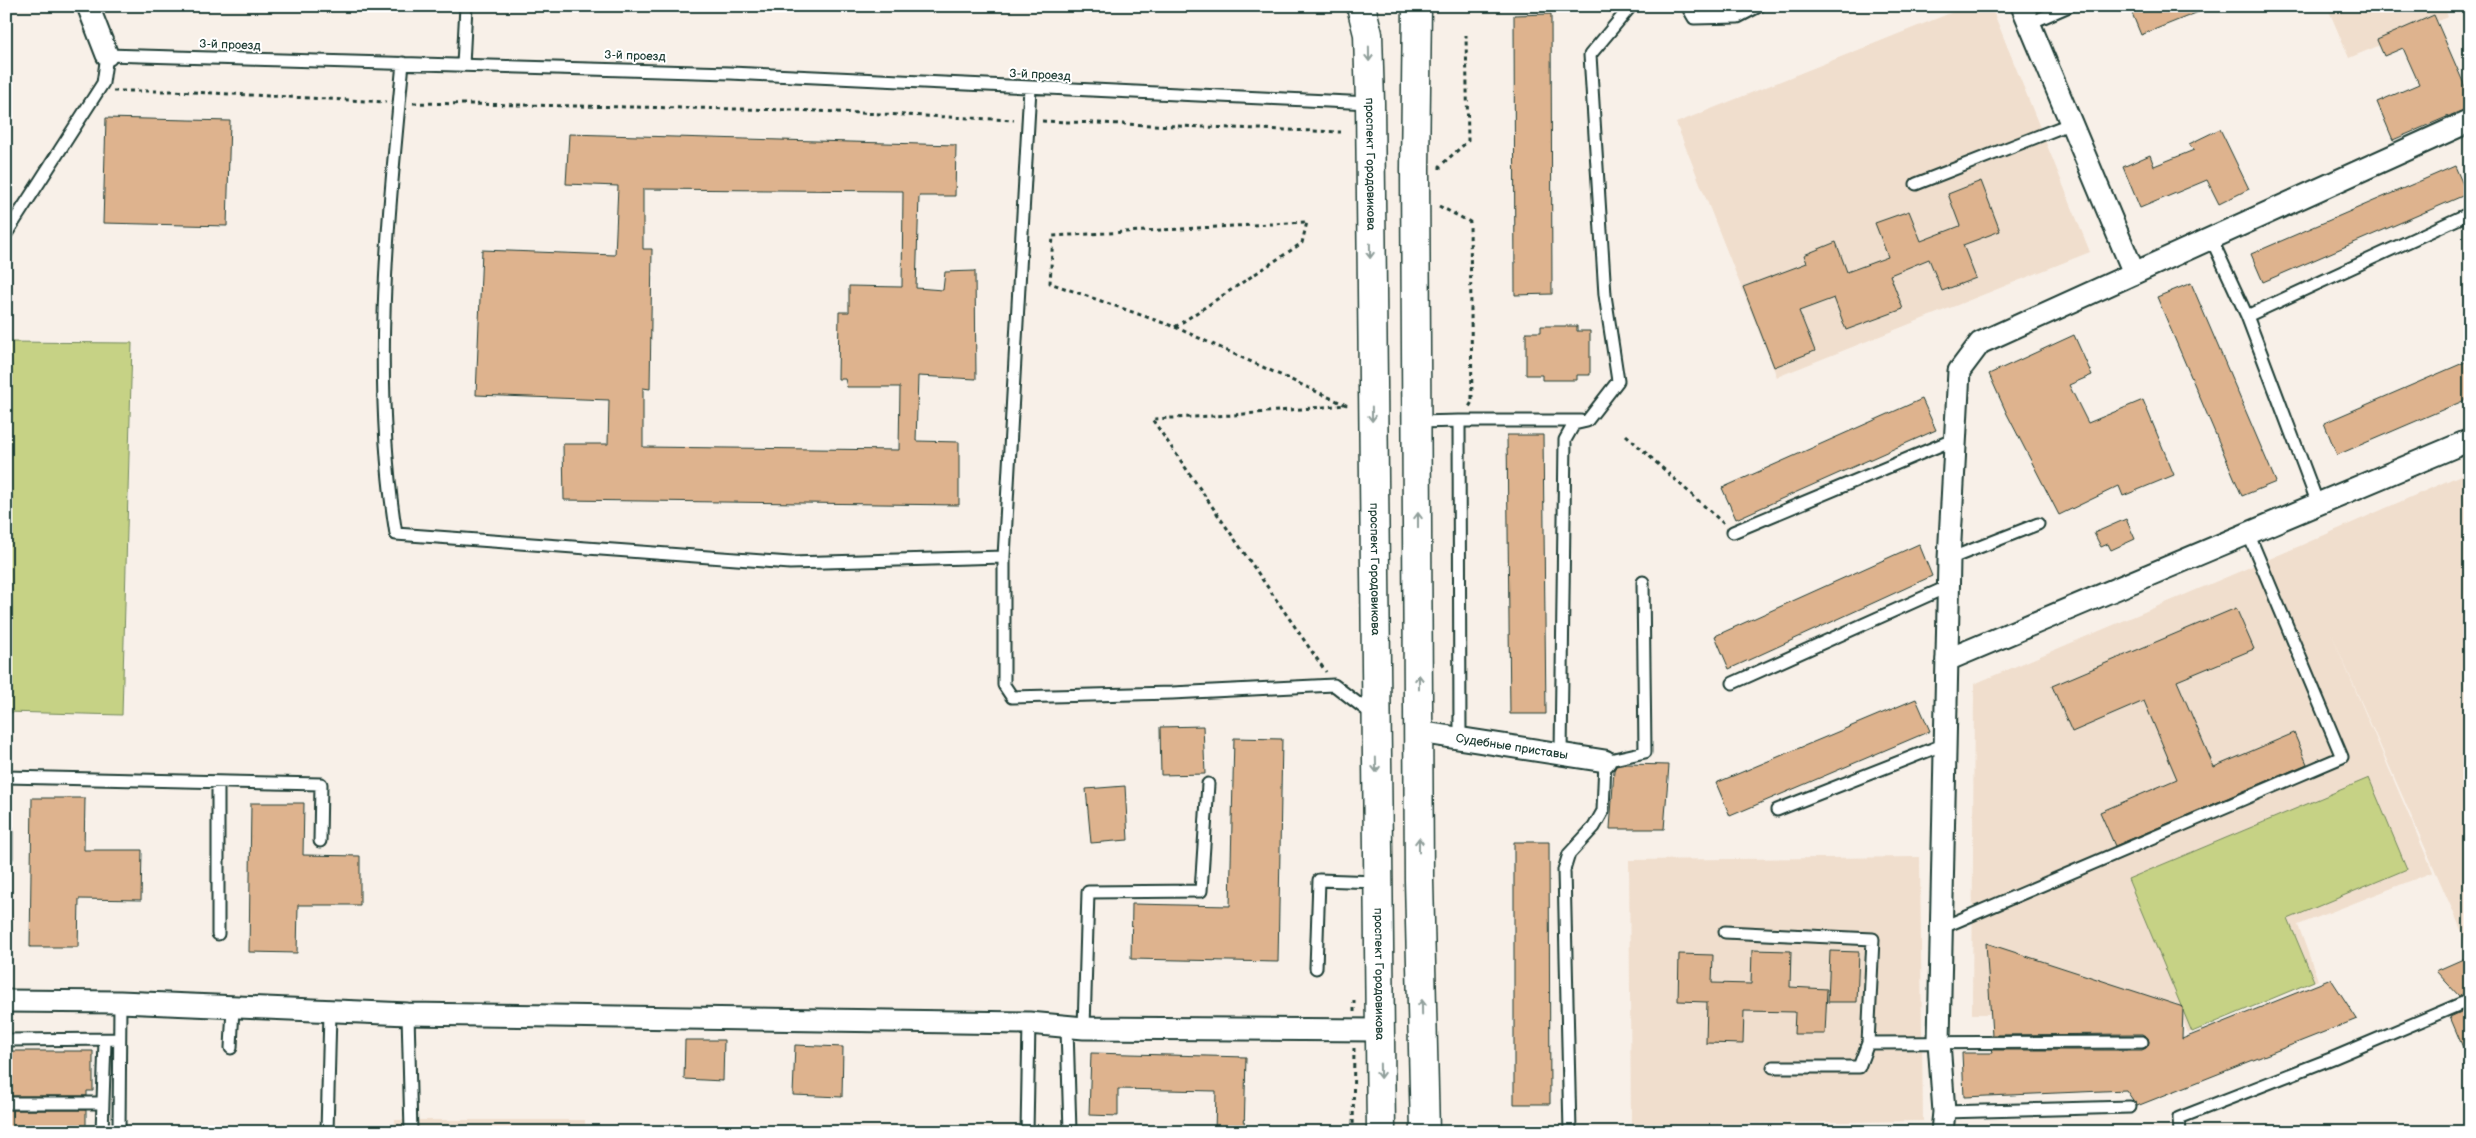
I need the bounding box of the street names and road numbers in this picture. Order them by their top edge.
street label: 3-й проезд [199,36,262,54]
street label: 3-й проезд [604,47,667,65]
street label: 3-й проезд [1009,66,1072,84]
street label: проспект Городовикова [1362,98,1379,231]
street label: проспект Городовикова [1367,503,1383,636]
street label: Судебные приставы [1455,730,1569,763]
street label: проспект Городовикова [1371,908,1388,1041]

